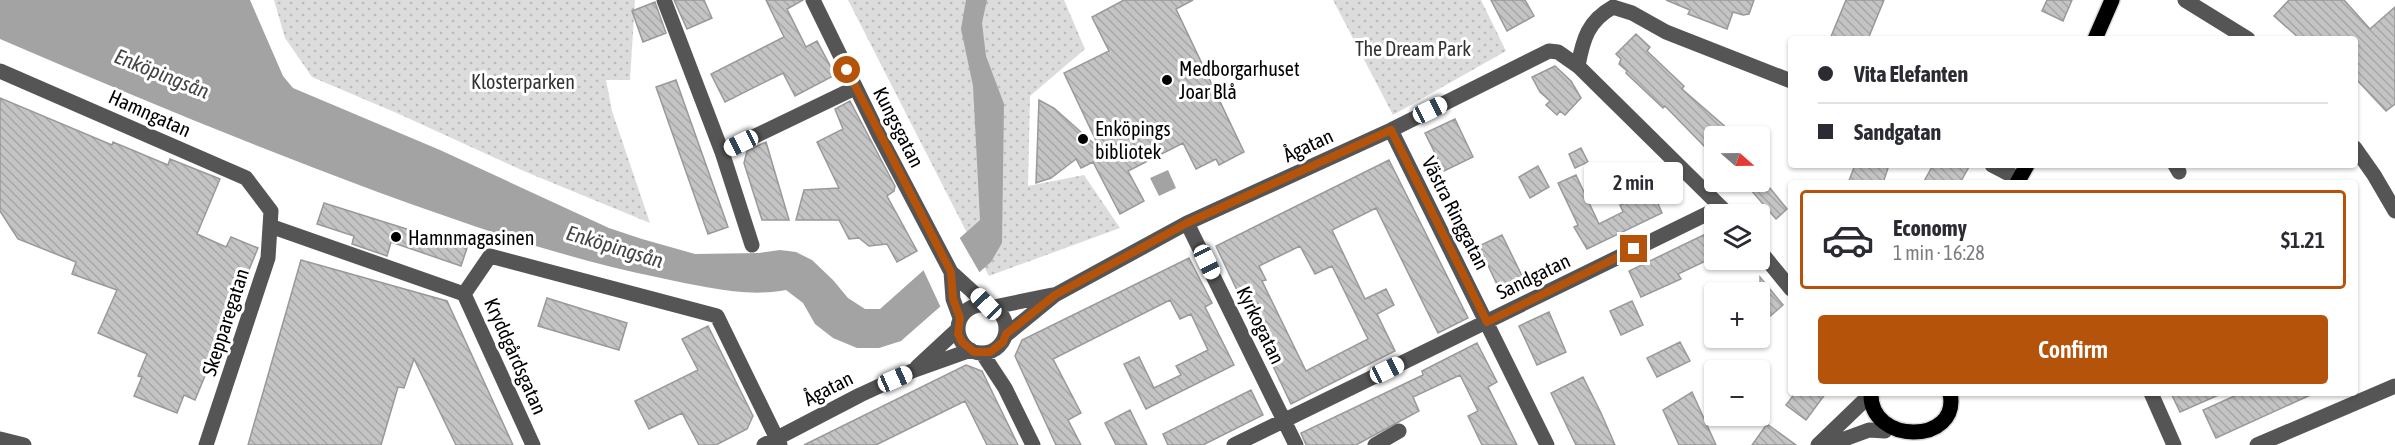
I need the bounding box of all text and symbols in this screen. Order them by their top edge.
park label: The Dream Park [1355,37,1471,60]
water label: Enköpingsån [111,43,213,103]
route start [833,56,860,83]
place label: Medborgarhuset Joar Blå [1179,57,1300,103]
text: Vita Elefanten [1854,61,1968,87]
park label: Klosterparken [471,70,575,93]
marker: Medborgarhuset Joar Blå [1160,73,1174,87]
street label: Kungsgatan [869,83,929,171]
street label: Hamngatan [105,85,195,141]
car [1410,94,1450,126]
place label: Enköpings bibliotek [1095,117,1170,163]
text: Sandgatan [1854,119,1941,145]
street label: Ågatan [1280,124,1336,166]
north arrow [1704,126,1770,192]
map controls [1704,126,1770,426]
car [721,127,761,159]
marker: Enköpings bibliotek [1076,132,1090,146]
street label: Västra Ringgatan [1418,153,1494,273]
callout: 2 min [1584,162,1684,204]
text: 2 min [1613,171,1654,194]
button: layers [1704,204,1770,270]
icon: car [1821,213,1875,267]
text: Economy [1893,215,1967,241]
water label: Enköpingsån [564,220,666,272]
place label: Hamnmagasinen [408,226,534,249]
text: $1.21 [2281,227,2325,253]
marker: Hamnmagasinen [389,230,403,244]
route end [1620,235,1647,262]
text: 1 min · 16:28 [1893,241,1985,264]
car [1191,242,1223,282]
street label: Sandgatan [1492,248,1574,304]
street label: Skepparegatan [197,265,253,379]
street label: Kyrkogatan [1232,282,1290,368]
button: + [1704,282,1770,348]
car [967,285,1005,323]
street label: Kryddgårdsgatan [480,294,552,418]
button: Confirm [1818,315,2328,384]
car [1367,354,1407,386]
button: − [1704,360,1770,426]
car [875,363,915,395]
street label: Ågatan [800,366,856,410]

